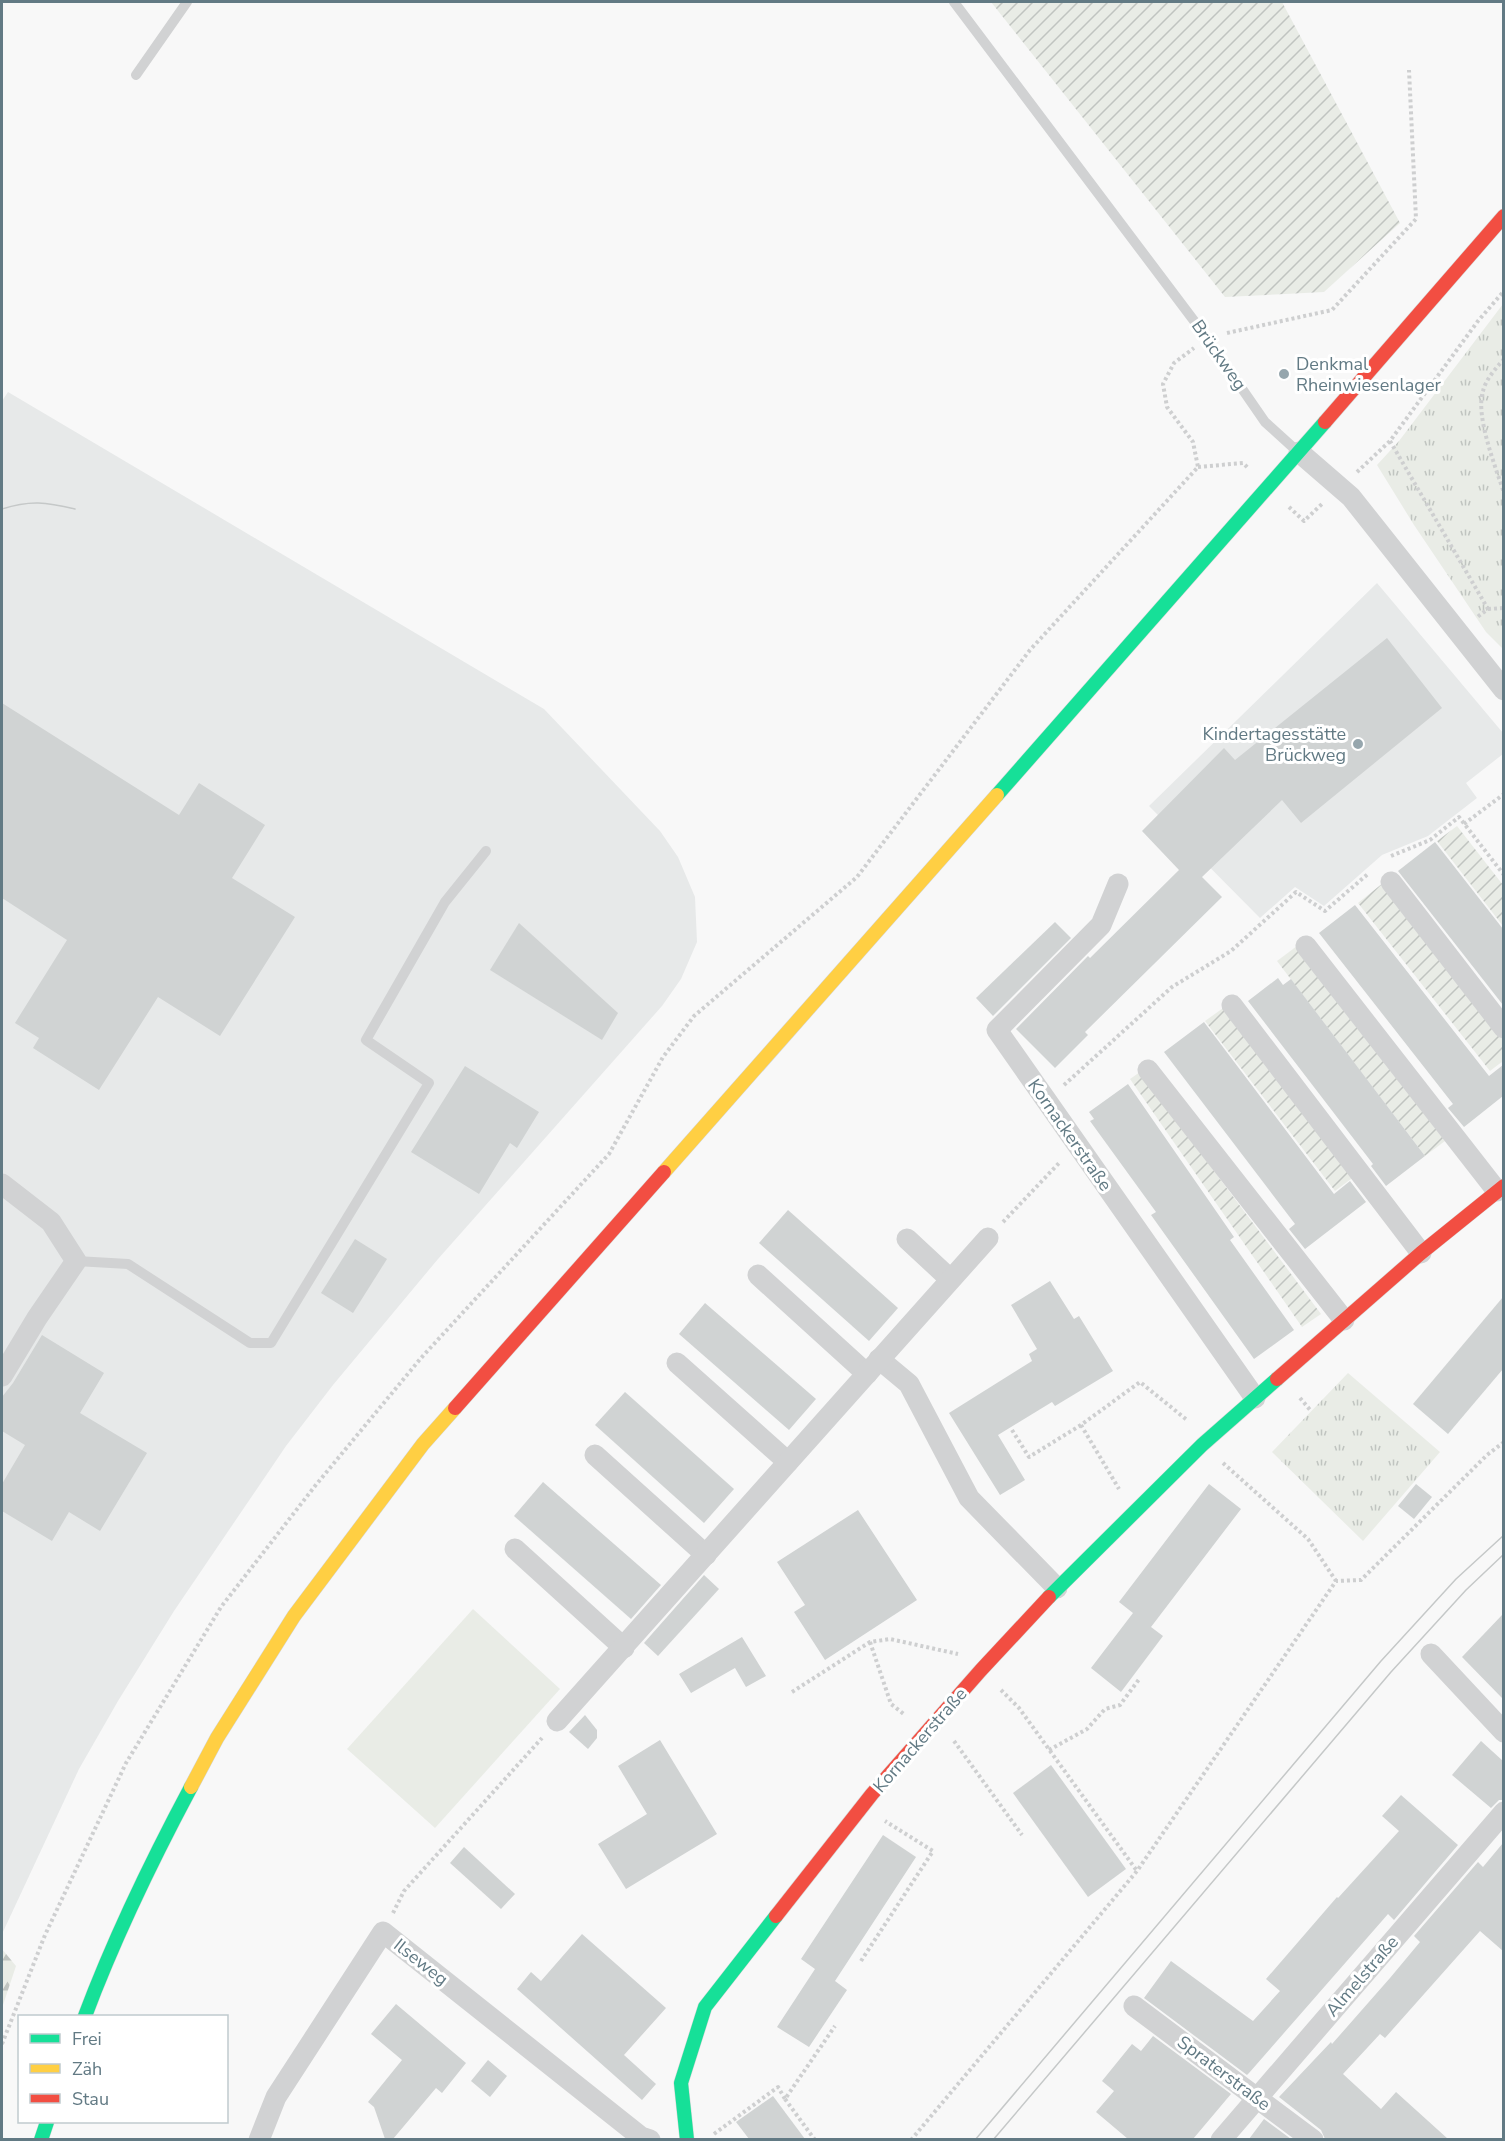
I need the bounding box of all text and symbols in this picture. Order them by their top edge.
street label: Brückweg [1186,315,1252,395]
place label: Denkmal Rheinwiesenlager [1296,352,1441,397]
marker: Denkmal Rheinwiesenlager [1277,367,1291,381]
place label: Kindertagesstätte Brückweg [1202,722,1346,767]
marker: Kindertagesstätte Brückweg [1351,737,1365,751]
street label: Kornackerstraße [1022,1074,1118,1196]
street label: Kornackerstraße [868,1682,972,1798]
street label: Almelstraße [1320,1930,1404,2022]
street label: Ilseweg [389,1933,453,1991]
legend [18,2015,228,2123]
text: Frei [72,2027,102,2051]
street label: Spraterstraße [1172,2030,1276,2116]
text: Zäh [72,2057,102,2081]
text: Stau [72,2087,109,2111]

